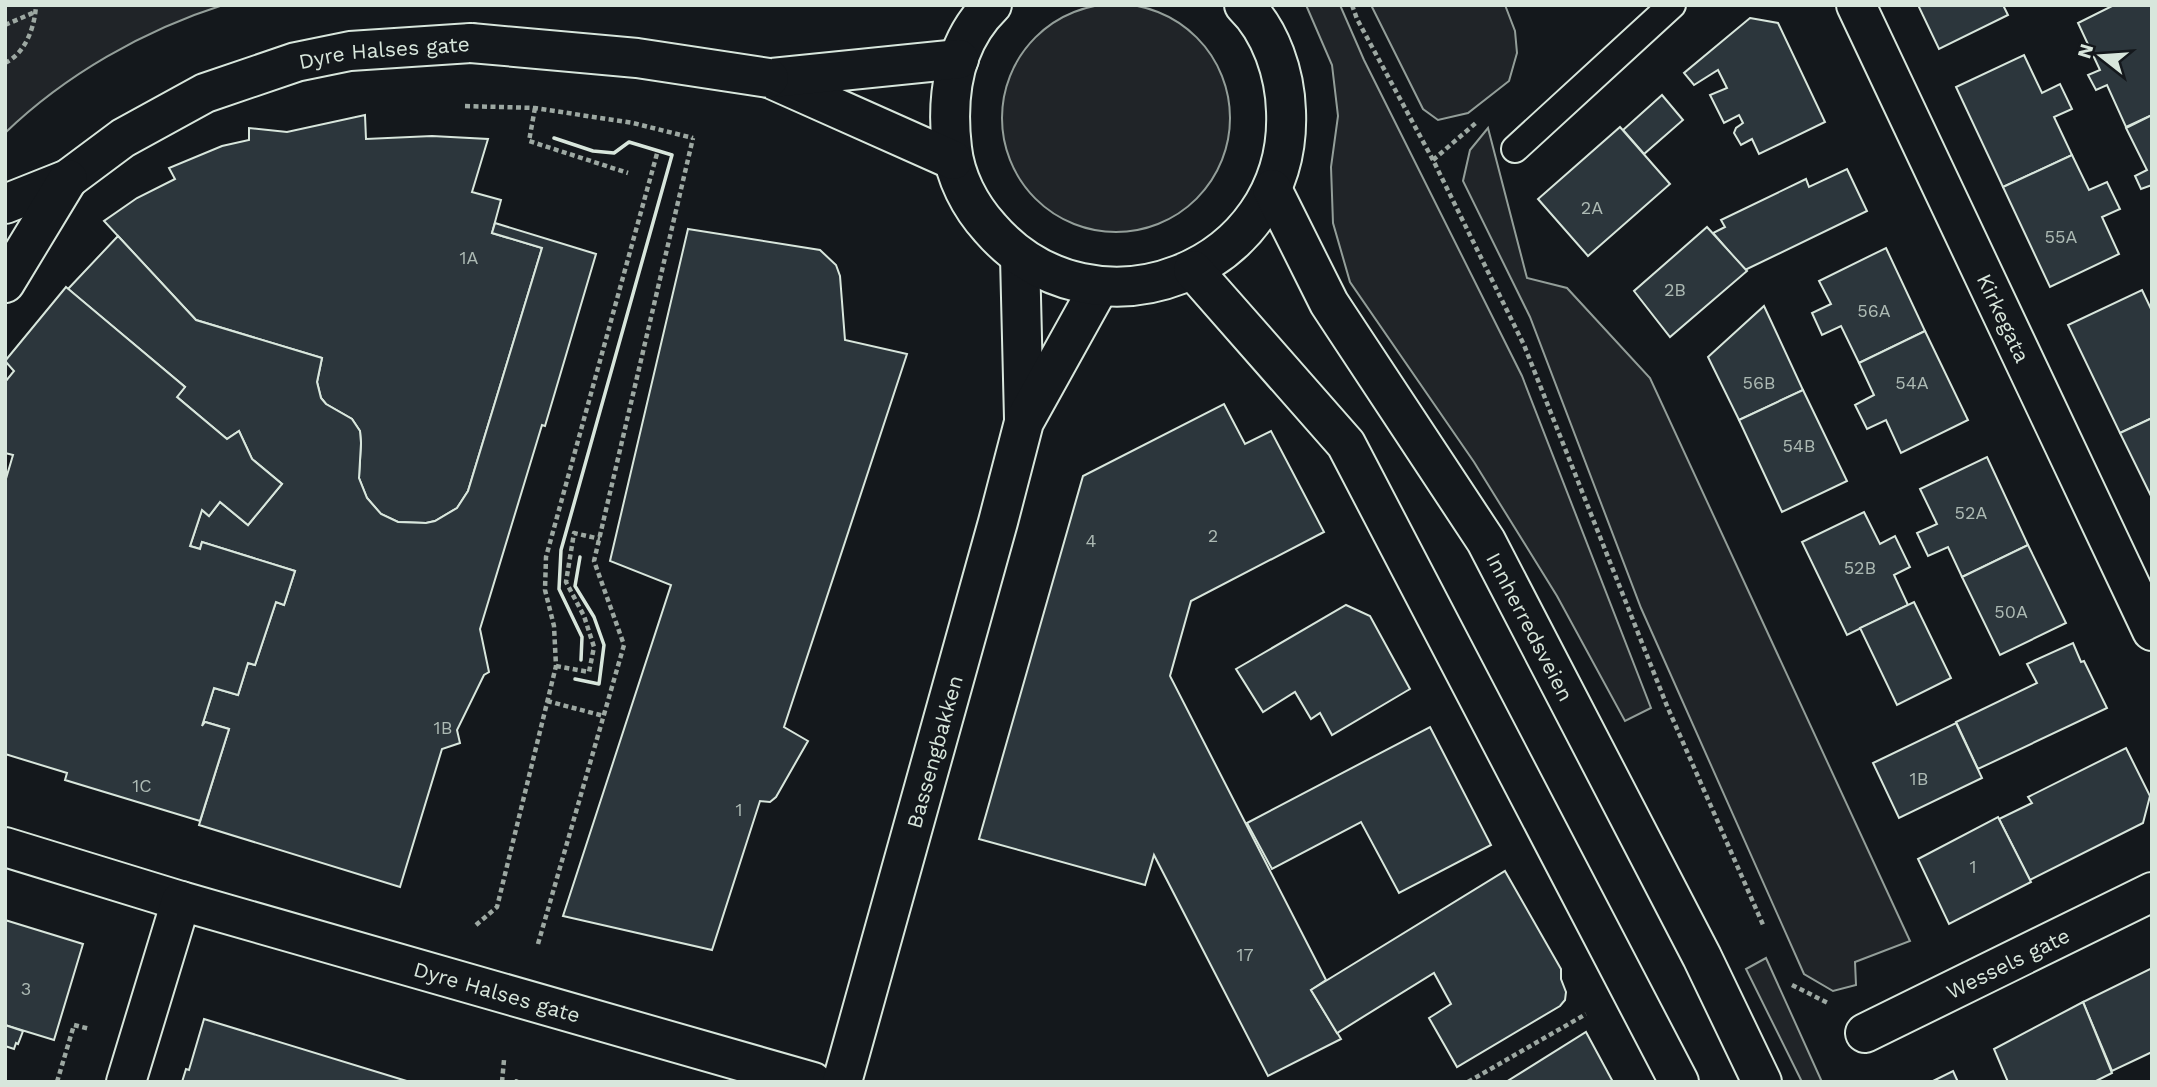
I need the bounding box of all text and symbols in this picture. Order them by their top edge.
north arrow [2066,21,2136,91]
street label: Dyre Halses gate [296,31,470,74]
text: N [2072,41,2098,61]
house number: 2A [1581,197,1603,218]
house number: 55A [2045,226,2078,247]
house number: 1A [460,247,479,268]
street label: Kirkegata [1972,270,2036,366]
house number: 2B [1664,279,1686,300]
house number: 56A [1857,300,1891,321]
house number: 56B [1742,372,1776,393]
house number: 54A [1895,372,1929,393]
house number: 54B [1782,435,1816,456]
house number: 52A [1955,502,1988,523]
house number: 2 [1208,525,1218,546]
house number: 4 [1086,530,1097,551]
street label: Innherredsveien [1482,548,1579,705]
house number: 52B [1844,557,1876,578]
house number: 50A [1994,601,2028,622]
street label: Bassengbakken [901,672,967,831]
house number: 1B [434,717,452,738]
house number: 1B [1910,768,1928,789]
house number: 1C [132,775,152,796]
house number: 1 [735,799,743,820]
house number: 1 [1969,856,1977,877]
street label: Wessels gate [1942,922,2073,1004]
house number: 17 [1236,944,1254,965]
street label: Dyre Halses gate [411,956,583,1027]
house number: 3 [21,978,31,999]

